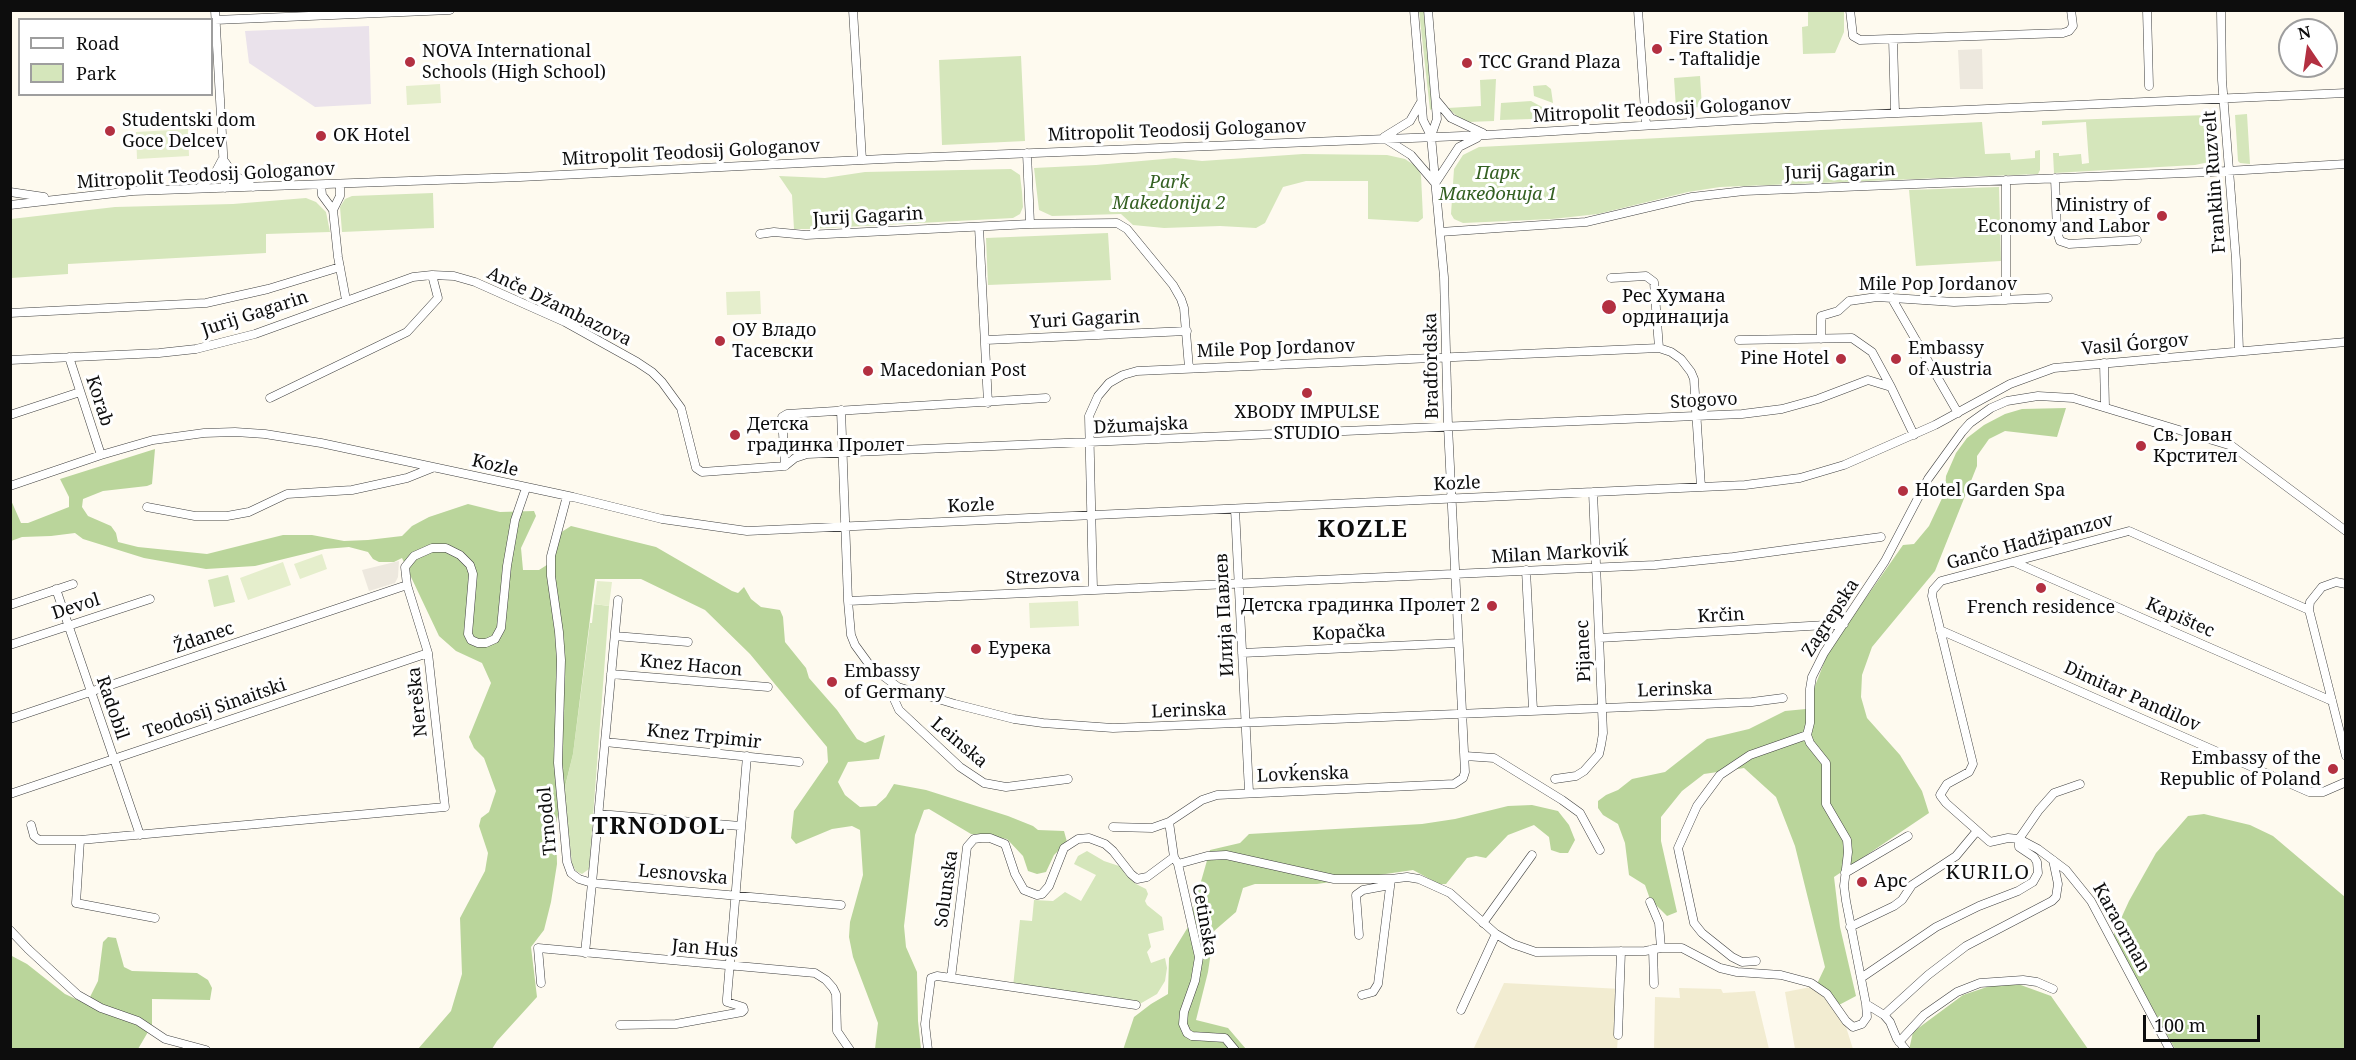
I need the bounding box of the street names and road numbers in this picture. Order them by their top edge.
street label: Mitropolit Teodosij Gologanov [1532,92,1792,128]
street label: Franklin Ruzvelt [2199,110,2231,254]
street label: Mitropolit Teodosij Gologanov [1047,116,1307,146]
street label: Mitropolit Teodosij Gologanov [561,135,821,171]
street label: Mitropolit Teodosij Gologanov [76,158,336,194]
street label: Jurij Gagarin [1784,159,1896,185]
street label: Jurij Gagarin [812,203,924,231]
street label: Anče Džambazova [483,263,635,351]
street label: Mile Pop Jordanov [1859,274,2017,296]
street label: Jurij Gagarin [199,287,311,341]
street label: Yuri Gagarin [1029,306,1141,334]
street label: Bradfordska [1420,313,1444,419]
street label: Vasil Ǵorgov [2080,330,2190,360]
street label: Mile Pop Jordanov [1196,335,1356,363]
street label: Korab [81,373,117,429]
street label: Stogovo [1670,388,1738,414]
street label: Džumajska [1093,413,1189,439]
street label: Kozle [470,450,520,482]
street label: Kozle [1433,472,1481,496]
street label: Kozle [947,494,995,518]
street label: Gančo Hadžipanzov [1944,509,2116,575]
street label: Milan Markoviḱ [1491,540,1629,568]
street label: Илија Павлев [1211,553,1239,677]
street label: Strezova [1005,564,1081,590]
street label: Zagrepska [1798,575,1864,661]
street label: Devol [49,589,103,625]
street label: Kapištec [2142,593,2218,643]
street label: Krčin [1697,604,1745,628]
street label: Ždanec [171,618,237,658]
street label: Kopačka [1312,620,1386,646]
street label: Pijanec [1572,620,1596,682]
street label: Knez Hacon [639,651,743,681]
street label: Dimitar Pandilov [2060,657,2204,737]
street label: Nereška [404,666,432,738]
street label: Radobil [91,673,133,743]
street label: Teodosij Sinaitski [141,674,289,744]
street label: Lerinska [1637,678,1713,702]
street label: Lerinska [1151,699,1227,723]
street label: Leinska [926,713,992,773]
street label: Knez Trpimir [646,720,762,754]
street label: Lovḱenska [1256,763,1350,787]
street label: Trnodol [534,786,562,856]
street label: Solunska [931,849,963,929]
street label: Lesnovska [637,860,729,890]
street label: Karaorman [2088,880,2154,976]
street label: Cetinska [1187,882,1221,958]
street label: Jan Hus [671,935,739,963]

